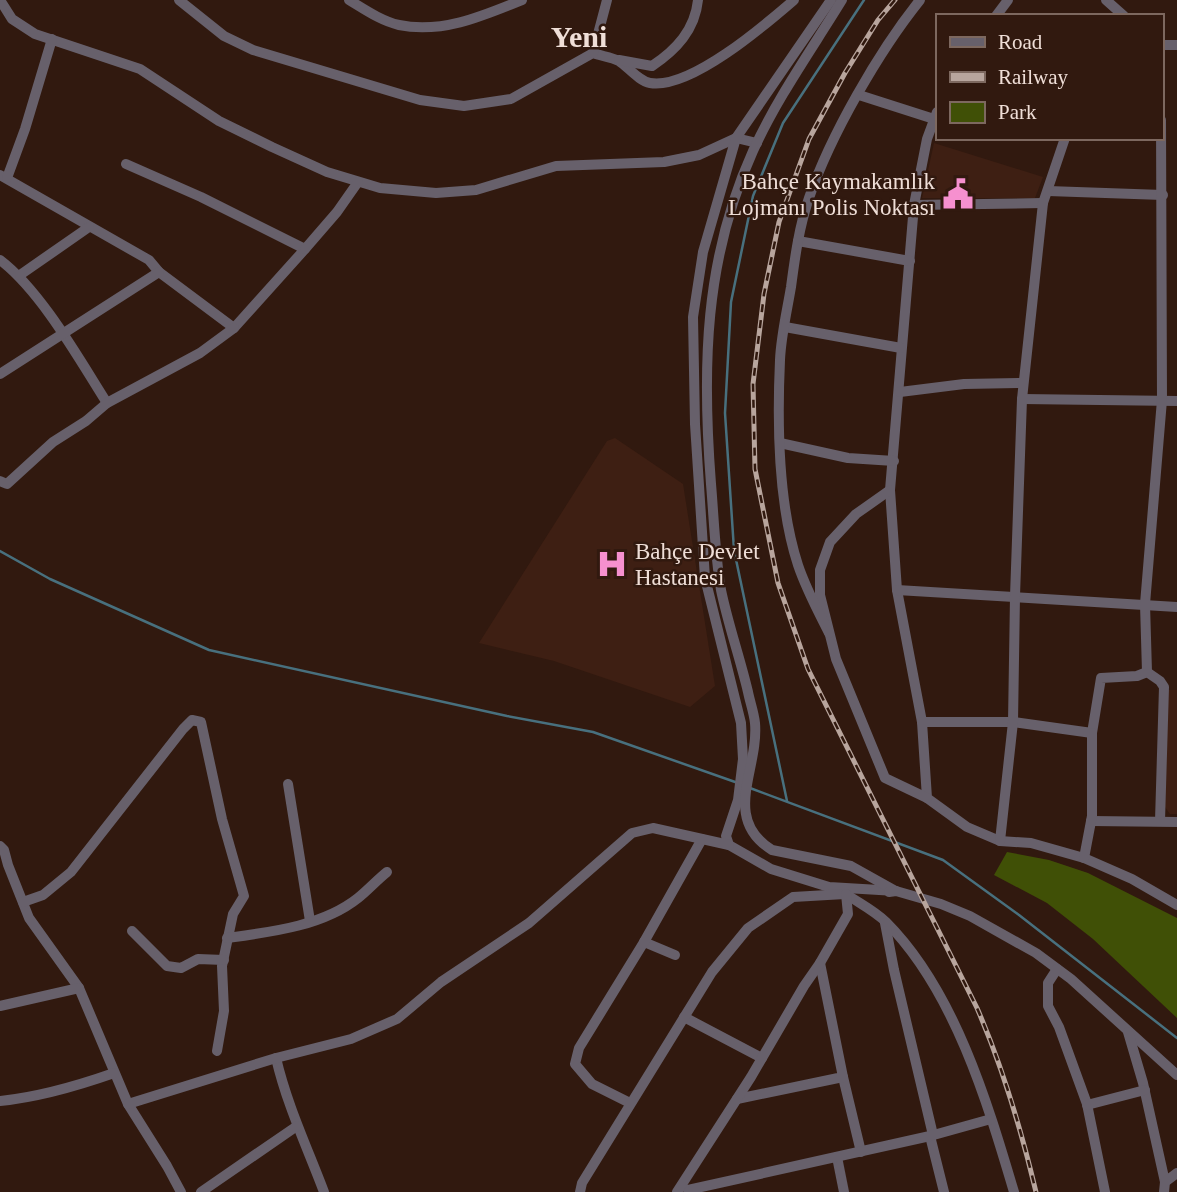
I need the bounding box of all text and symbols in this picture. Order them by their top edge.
legend [936,14,1163,140]
district label: Yeni [551,20,607,53]
text: Road [998,30,1043,54]
text: Railway [998,65,1068,89]
text: Park [998,100,1037,124]
place label: Bahçe Kaymakamlık Lojmanı Polis Noktası [728,169,935,220]
public building icon: Bahçe Kaymakamlık Lojmanı Polis Noktası [941,177,975,211]
place label: Bahçe Devlet Hastanesi [635,539,760,590]
hospital icon: Bahçe Devlet Hastanesi [595,547,629,581]

